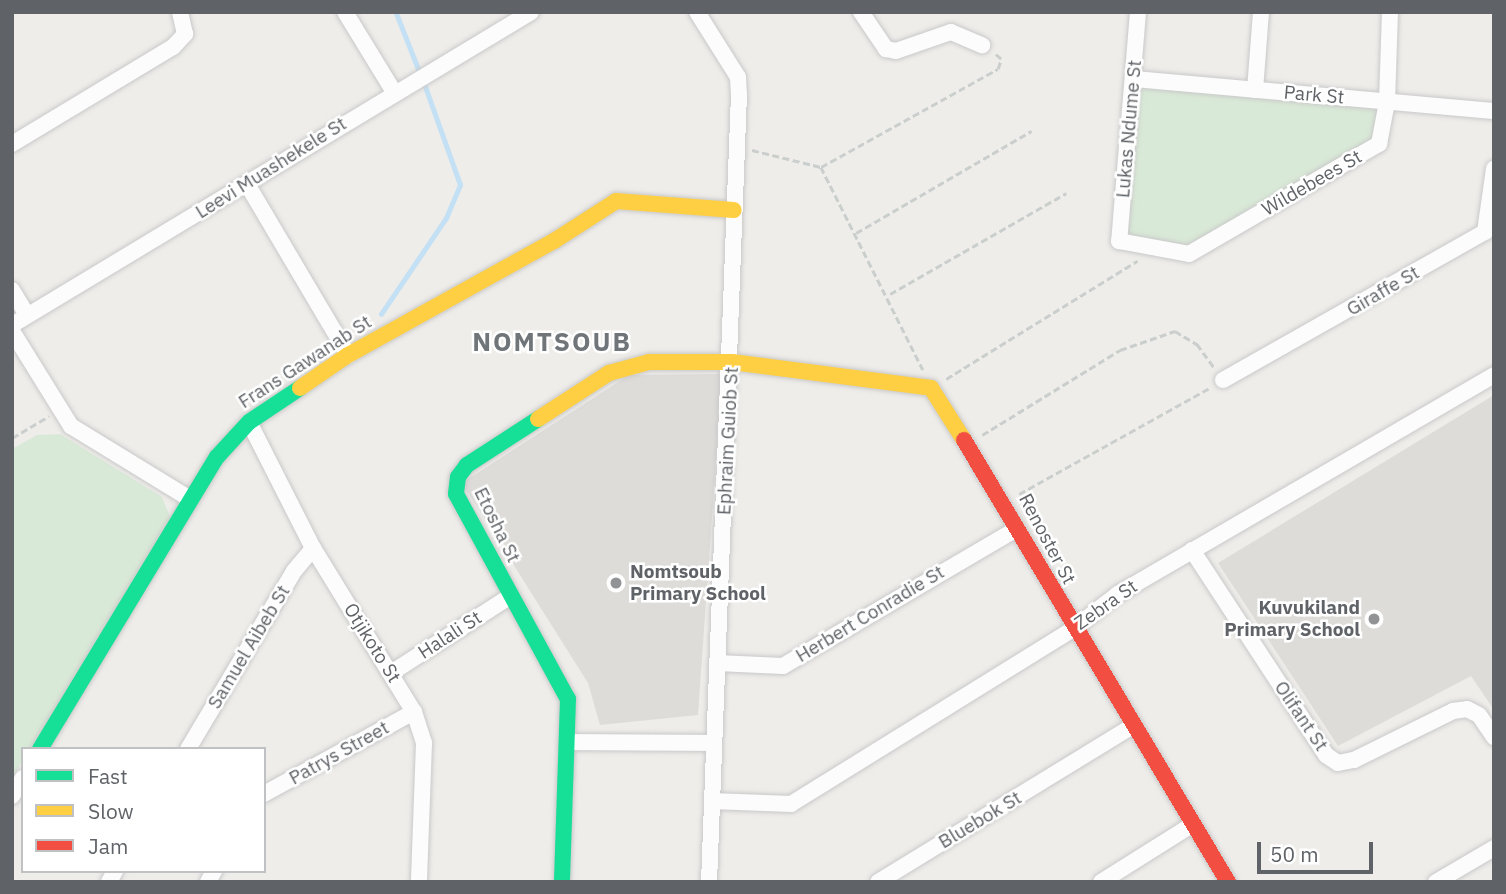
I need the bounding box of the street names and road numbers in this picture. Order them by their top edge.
street label: Lukas Ndume St [1112,59,1146,199]
street label: Park St [1283,81,1345,109]
street label: Leevi Muashekele St [191,112,351,224]
street label: Wildebees St [1258,145,1366,221]
street label: Giraffe St [1343,261,1423,321]
street label: Frans Gawanab St [234,311,376,413]
street label: Ephraim Guiob St [713,366,743,516]
street label: Etosha St [469,484,525,566]
street label: Renoster St [1014,490,1080,588]
street label: Herbert Conradie St [792,561,948,667]
street label: Zebra St [1070,575,1142,635]
street label: Samuel Aibeb St [203,581,295,713]
street label: Otjikoto St [339,599,405,687]
street label: Halali St [414,606,486,664]
street label: Olifant St [1269,677,1333,755]
street label: Patrys Street [285,716,393,790]
street label: Bluebok St [934,786,1026,854]

